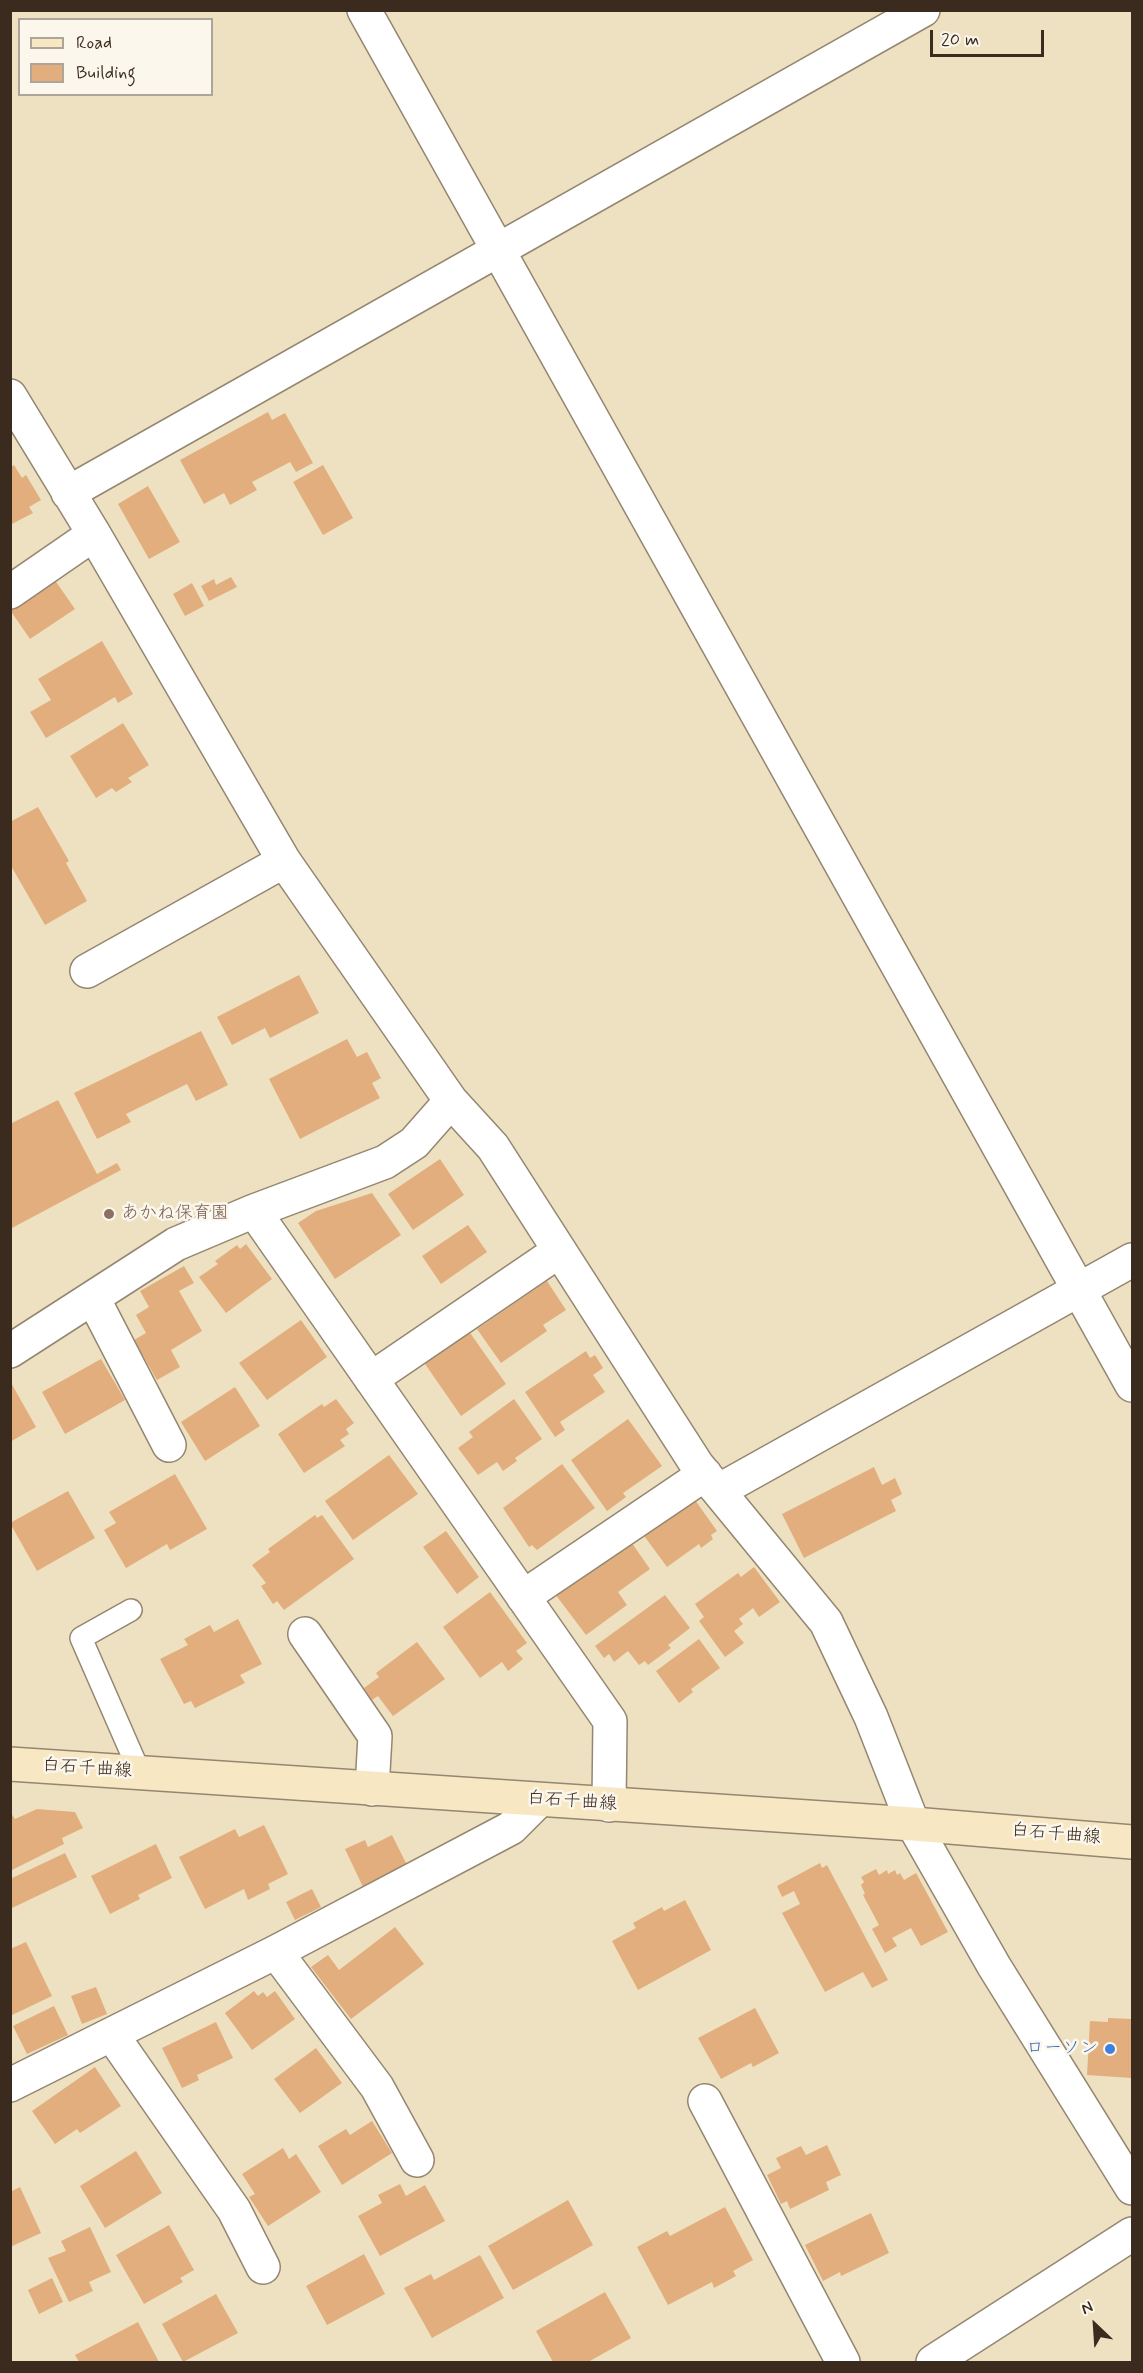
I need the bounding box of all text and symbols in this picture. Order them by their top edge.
legend [18,18,213,96]
scale bar [933,18,1047,56]
text: 20 m [941,28,979,52]
text: Road [76,31,112,55]
text: Building [76,61,136,85]
place label: あかね保育園 [121,1203,229,1225]
marker: あかね保育園 [102,1207,116,1221]
street label: 白石千曲線 [41,1755,133,1783]
street label: 白石千曲線 [526,1788,618,1816]
street label: 白石千曲線 [1010,1820,1102,1850]
place label: ローソン [1026,2038,1098,2060]
marker: ローソン [1103,2042,1117,2056]
north arrow [1065,2295,1125,2355]
text: N [1078,2296,1096,2320]

